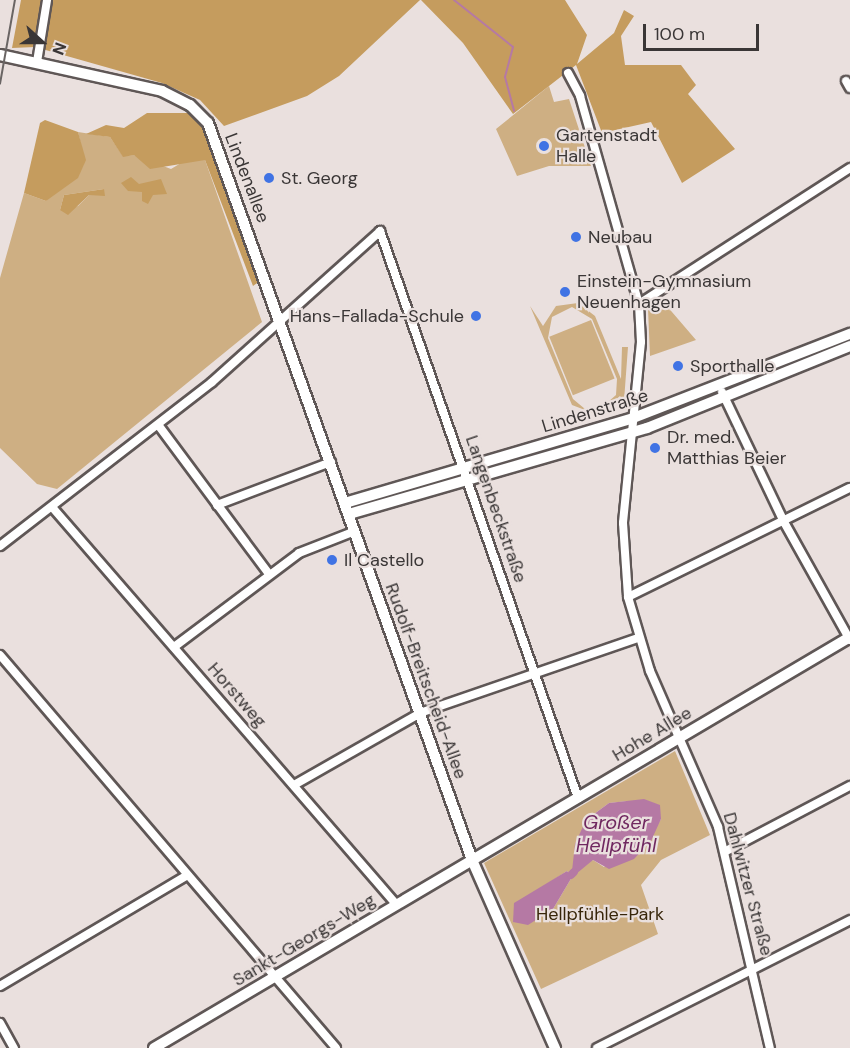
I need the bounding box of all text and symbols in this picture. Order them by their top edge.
north arrow [12,12,72,72]
scale bar [646,12,762,50]
text: 100 m [654,22,705,46]
text: N [47,39,71,58]
place label: Gartenstadt Halle [556,125,657,168]
street label: Lindenallee [220,130,274,226]
marker: Gartenstadt Halle [537,139,551,153]
place label: St. Georg [281,167,358,189]
marker: St. Georg [262,171,276,185]
place label: Neubau [588,226,652,248]
marker: Neubau [569,230,583,244]
place label: Einstein-Gymnasium Neuenhagen [577,271,751,314]
marker: Einstein-Gymnasium Neuenhagen [558,285,572,299]
place label: Hans-Fallada-Schule [290,305,464,327]
marker: Hans-Fallada-Schule [469,309,483,323]
place label: Sporthalle [690,355,774,377]
marker: Sporthalle [671,359,685,373]
street label: Lindenstraße [539,385,651,437]
place label: Dr. med. Matthias Beier [667,427,786,470]
street label: Langenbeckstraße [461,433,531,585]
marker: Dr. med. Matthias Beier [648,441,662,455]
place label: Il Castello [344,549,424,571]
marker: Il Castello [325,553,339,567]
street label: Rudolf-Breitscheid-Allee [380,580,472,782]
street label: Horstweg [203,658,271,732]
street label: Hohe Allee [608,702,696,766]
street label: Dahlwitzer Straße [718,810,778,958]
water label: Großer Hellpfühl [576,811,656,858]
street label: Sankt-Georgs-Weg [229,889,379,991]
park label: Hellpfühle-Park [536,903,664,925]

